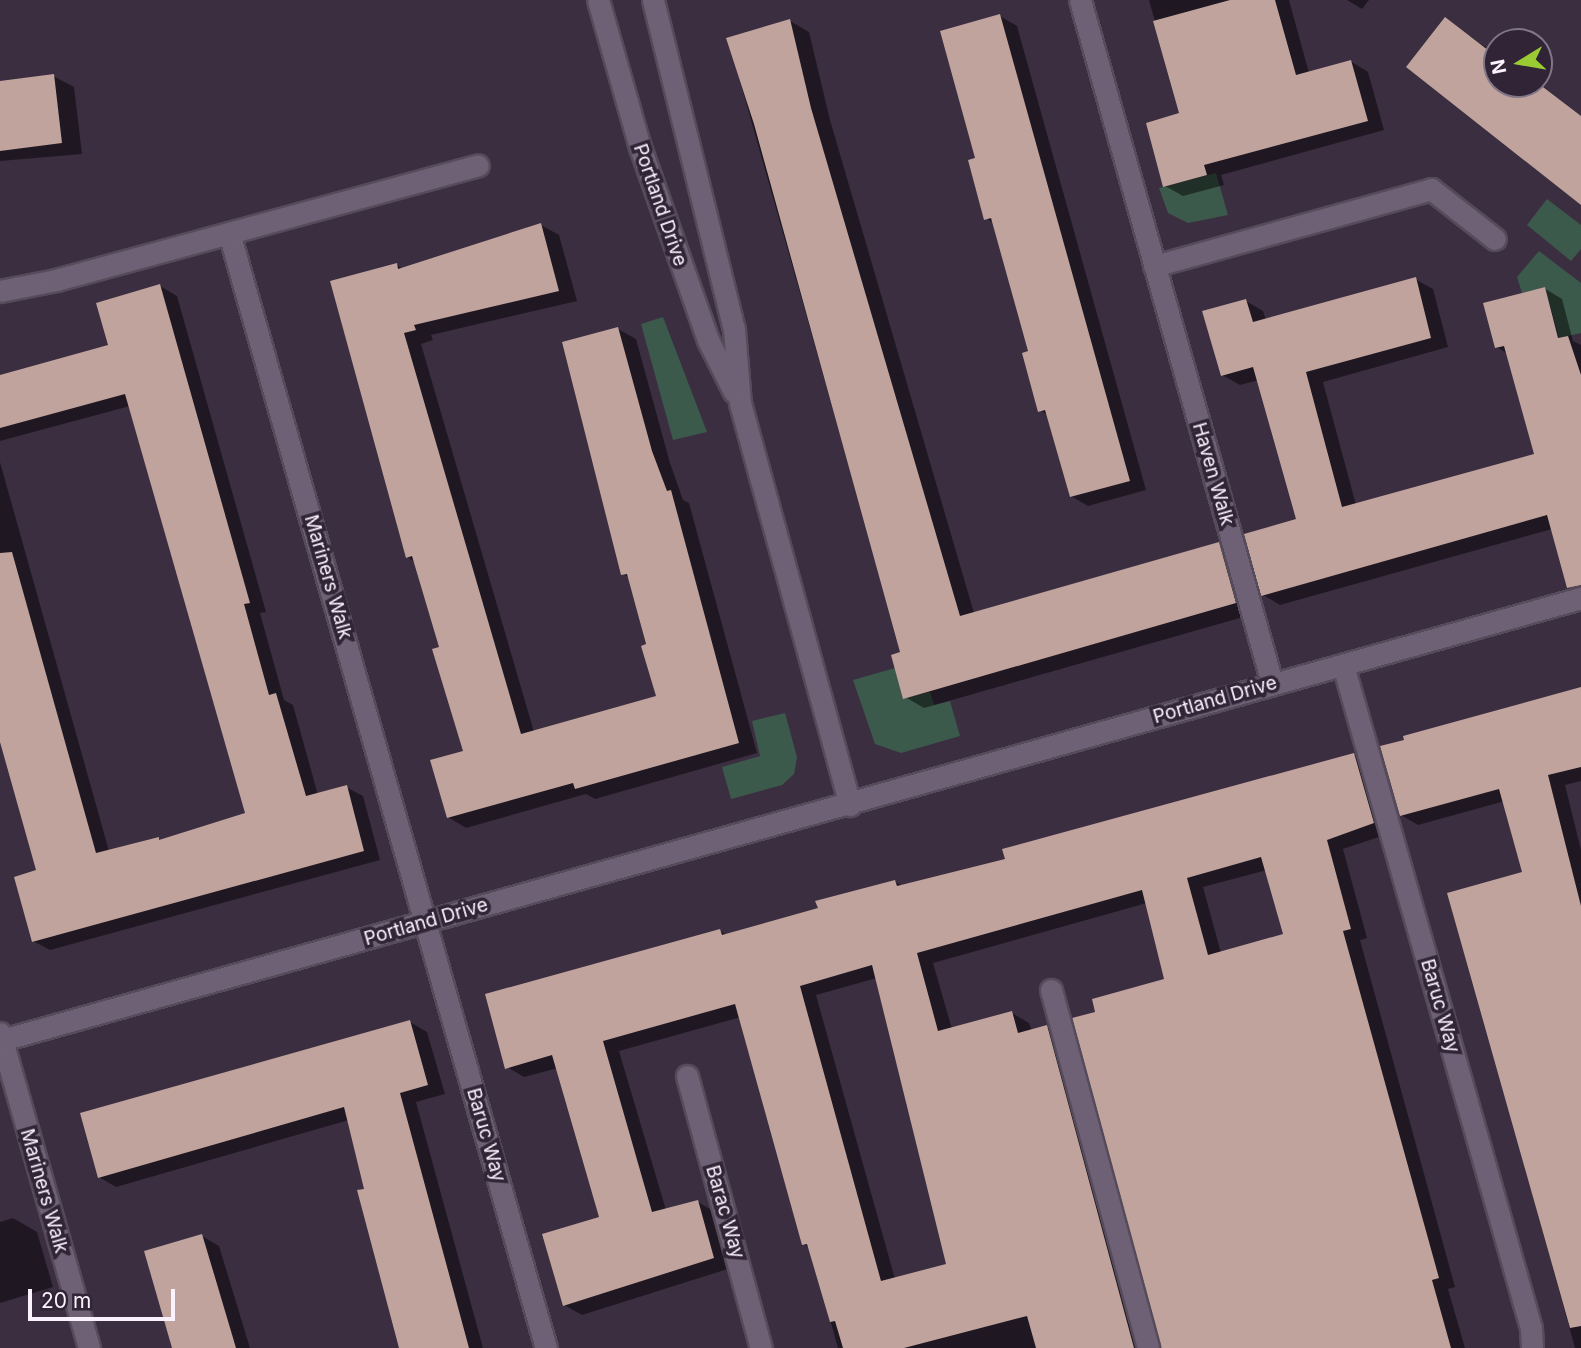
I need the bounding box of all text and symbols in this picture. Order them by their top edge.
north arrow [1483,28,1553,98]
text: N [1486,57,1512,76]
street label: Portland Drive [628,141,692,269]
street label: Haven Walk [1187,420,1239,528]
street label: Mariners Walk [299,512,357,642]
street label: Portland Drive [1150,671,1280,729]
street label: Portland Drive [361,893,491,951]
street label: Baruc Way [1416,956,1464,1056]
street label: Baruc Way [462,1085,510,1185]
street label: Mariners Walk [15,1126,73,1256]
street label: Barac Way [701,1163,749,1261]
scale bar [32,1274,178,1318]
text: 20 m [41,1288,91,1313]

